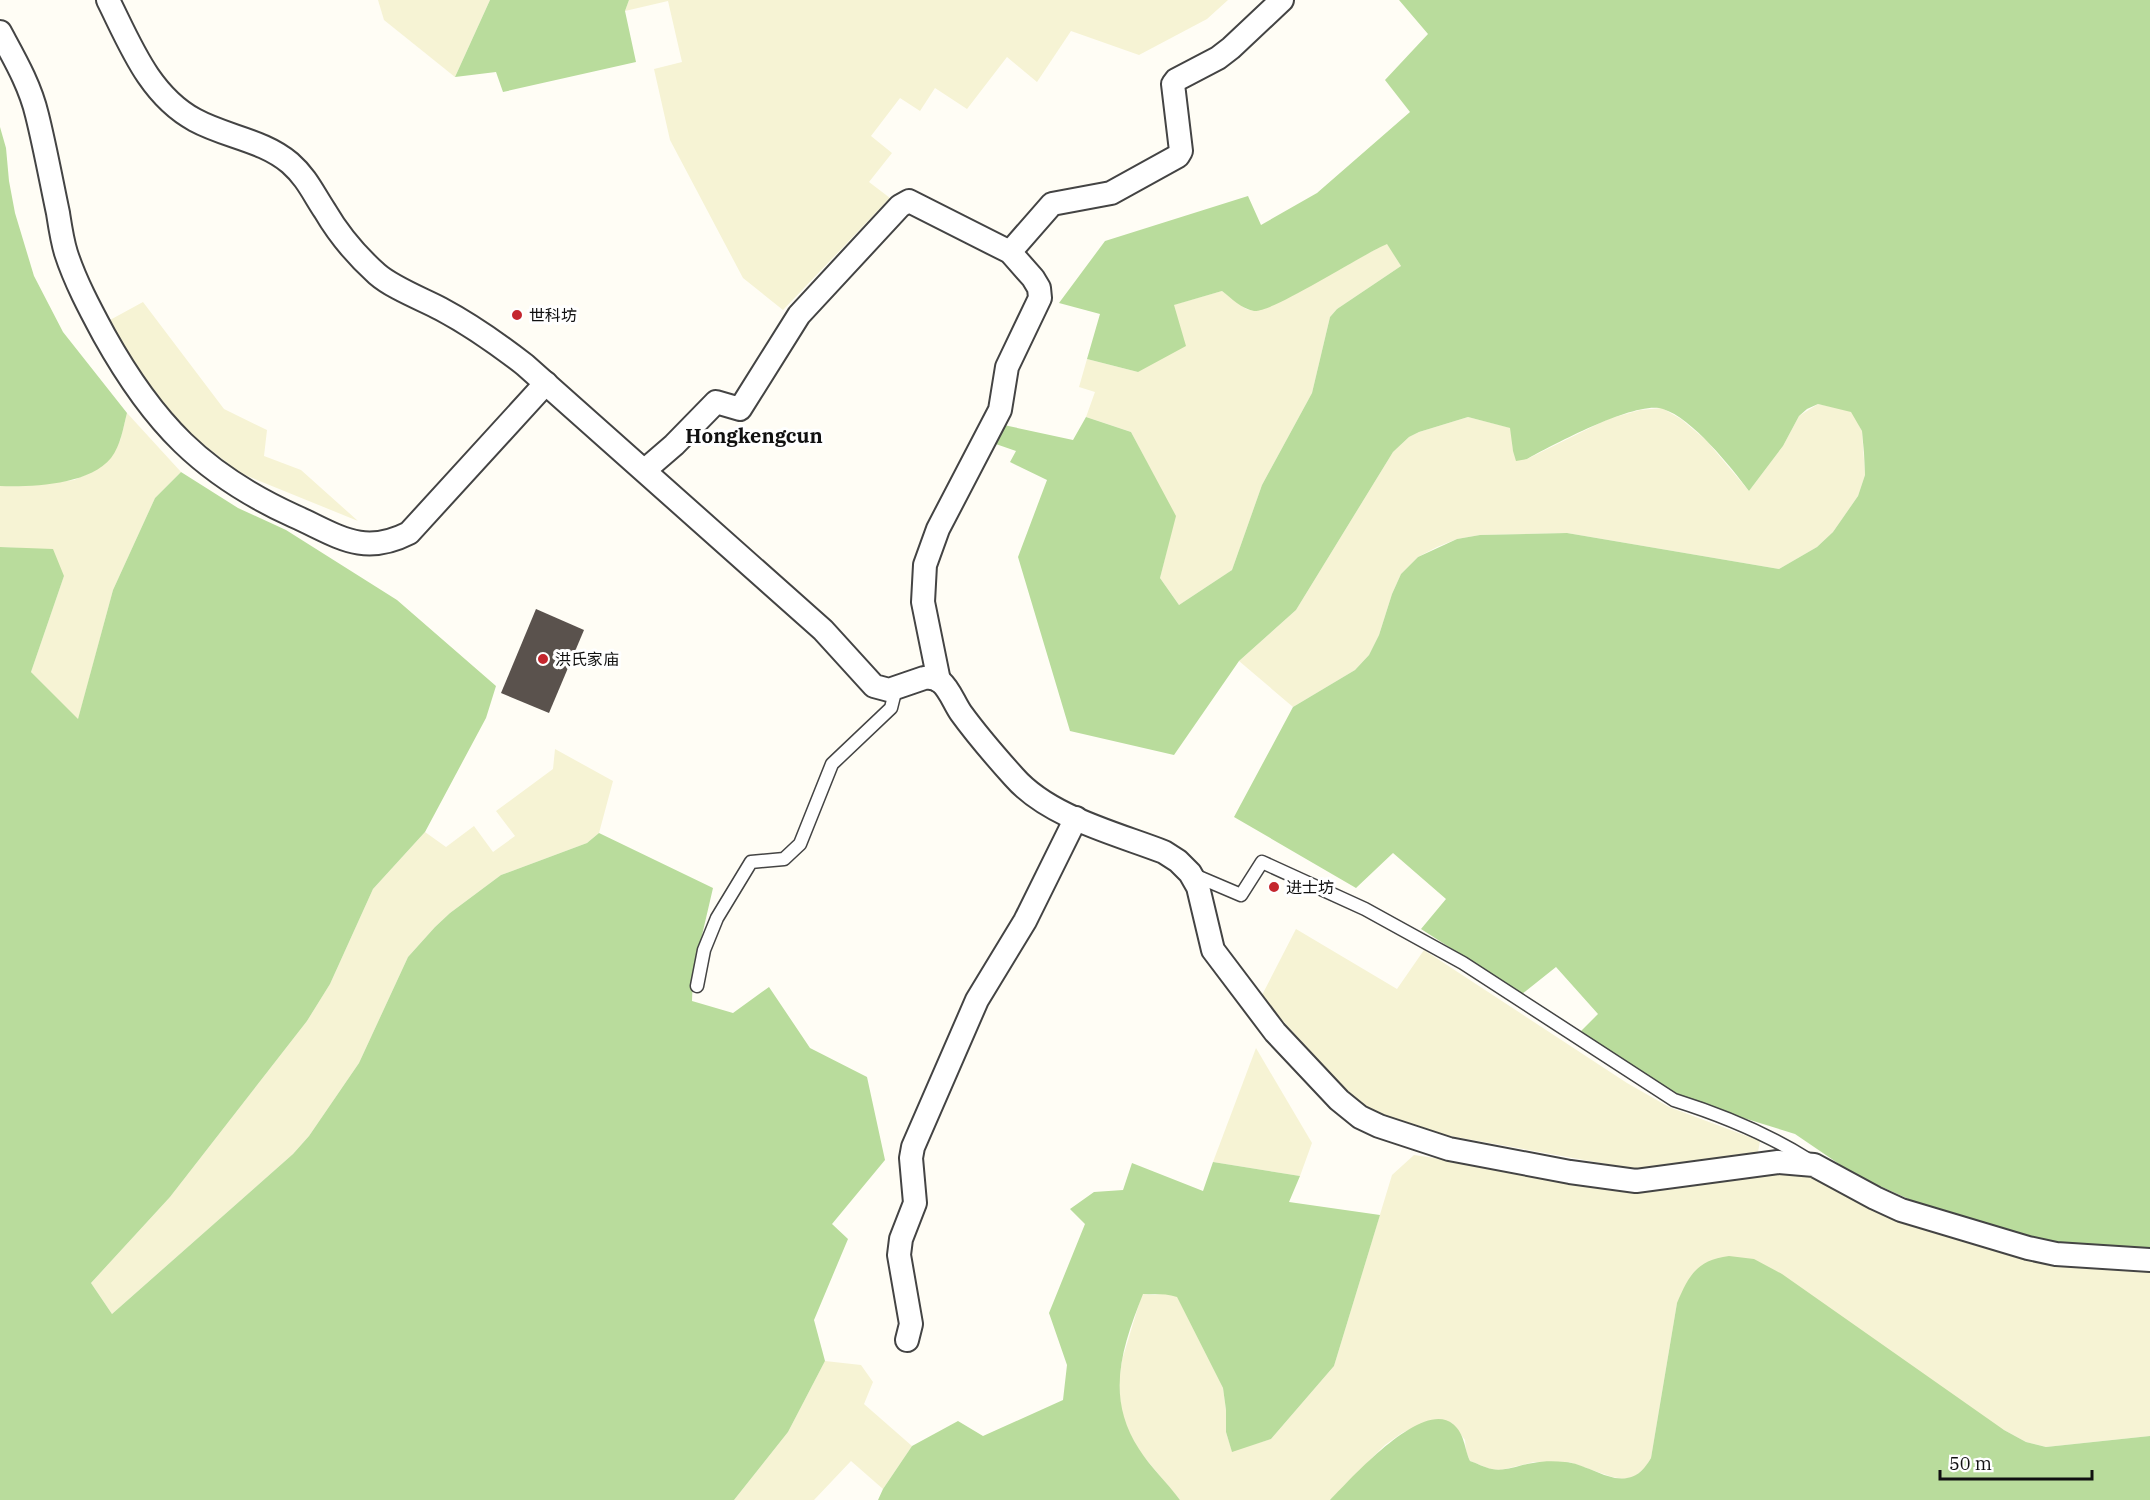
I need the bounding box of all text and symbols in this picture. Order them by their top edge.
place label: 世科坊 [529,305,577,325]
marker: 世科坊 [510,308,524,322]
district label: Hongkengcun [685,422,823,449]
place label: 洪氏家庙 [555,649,619,669]
marker: 洪氏家庙 [536,652,550,666]
place label: 进士坊 [1286,877,1334,897]
marker: 进士坊 [1267,880,1281,894]
scale bar [1940,1443,2092,1481]
text: 50 m [1949,1452,1992,1475]

